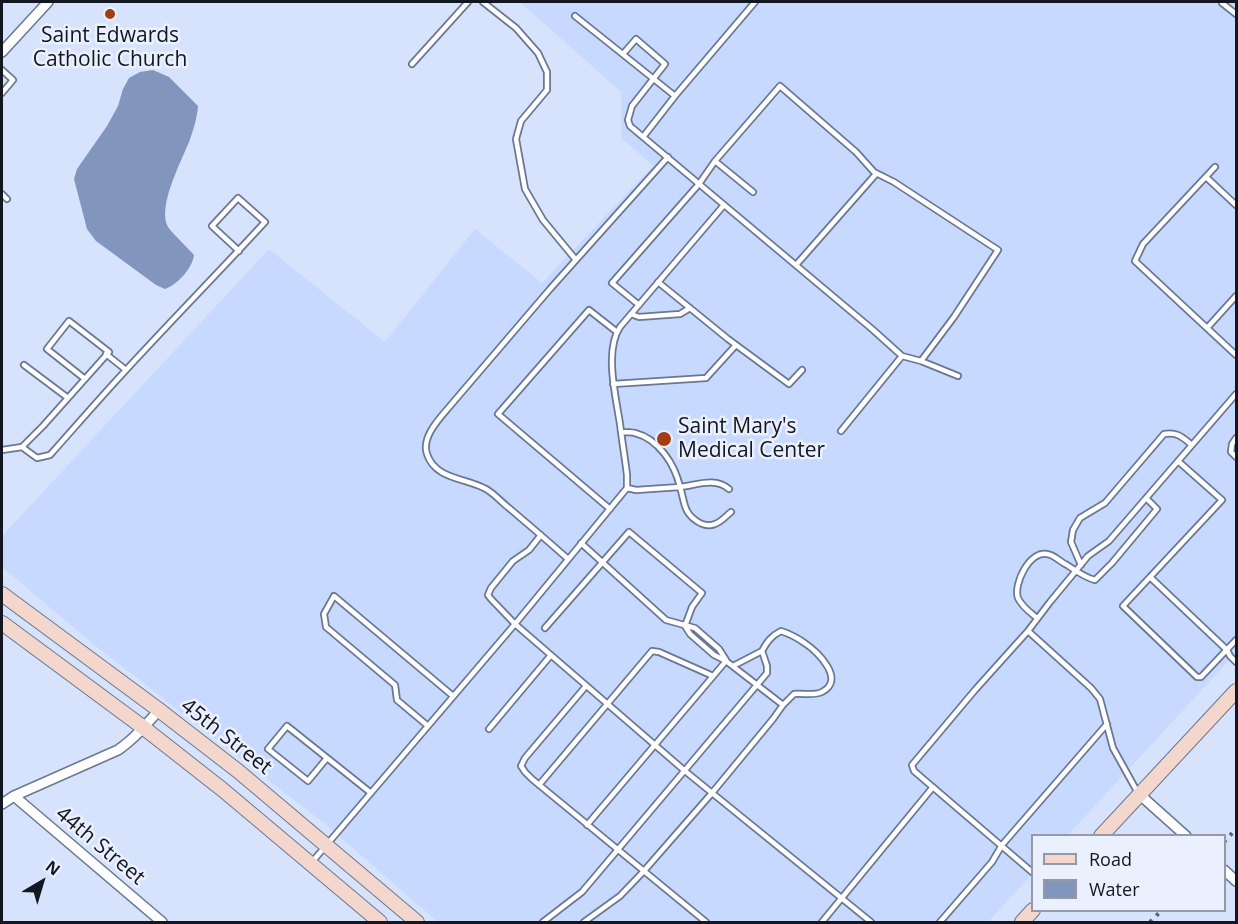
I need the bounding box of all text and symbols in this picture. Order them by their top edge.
marker: Saint Edwards Catholic Church [103,7,117,21]
place label: Saint Edwards Catholic Church [33,23,187,73]
place label: Saint Mary's Medical Center [678,414,825,464]
marker: Saint Mary's Medical Center [655,430,673,448]
street label: 45th Street [175,694,277,780]
street label: 44th Street [50,801,150,891]
legend [1031,834,1226,912]
text: Road [1089,847,1132,871]
north arrow [12,852,72,912]
text: N [41,855,65,880]
text: Water [1089,877,1140,901]

